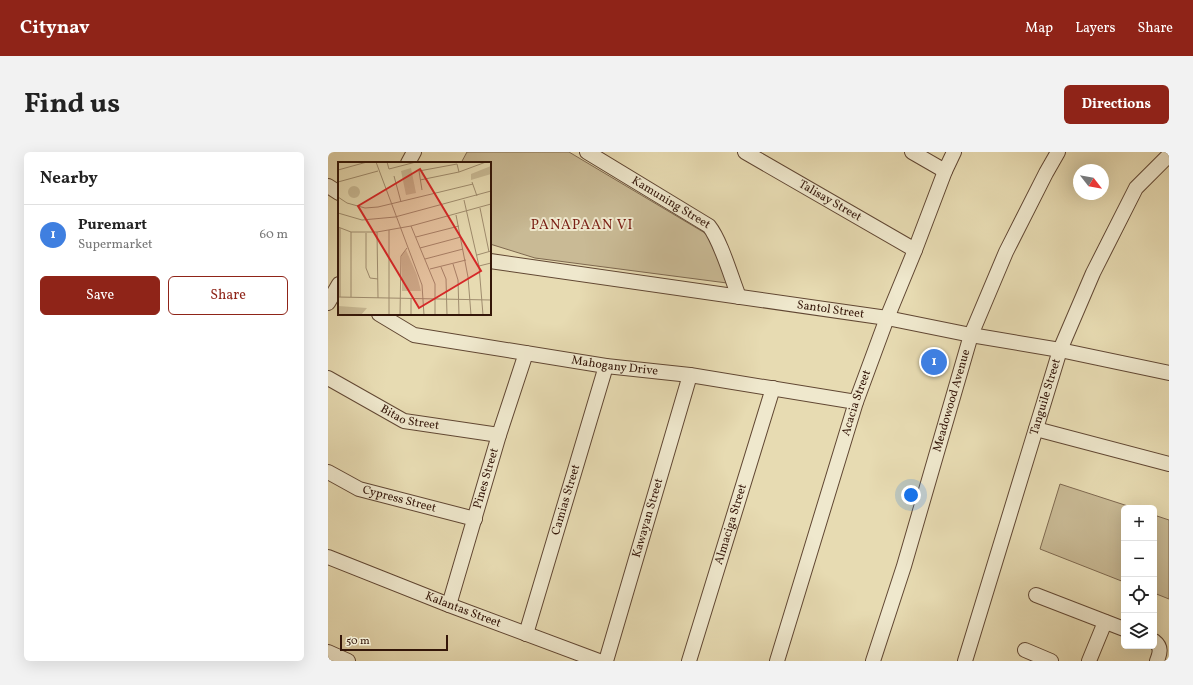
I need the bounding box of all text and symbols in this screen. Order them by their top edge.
text: Citynav [20,15,90,41]
text: Map [1025,19,1053,38]
text: Layers [1075,19,1115,38]
text: Share [1137,19,1173,38]
text: Find us [24,85,120,124]
button: Directions [1064,85,1169,124]
inset map [338,162,491,315]
north arrow [1073,164,1109,200]
text: Nearby [40,167,98,190]
street label: Kamuning Street [628,173,713,233]
street label: Talisay Street [795,176,864,225]
text: Puremart [78,215,147,236]
district label: PANAPAAN VI [531,216,633,235]
text: 1 [50,226,56,244]
text: 60 m [260,226,288,244]
text: Supermarket [78,236,153,254]
button: Save [40,276,160,315]
button: Share [168,276,288,315]
street label: Santol Street [796,297,865,323]
pin: 1 [921,347,947,377]
street label: Meadowood Avenue [929,347,974,454]
street label: Mahogany Drive [570,353,659,380]
street label: Tanguile Street [1026,357,1065,437]
street label: Acacia Street [838,368,875,438]
street label: Bitao Street [377,401,440,434]
street label: Pines Street [470,446,503,511]
street label: Camias Street [548,463,584,537]
street label: Kawayan Street [629,476,667,560]
street label: Cypress Street [361,482,438,517]
street label: Almaciga Street [711,482,751,567]
your location [901,485,921,505]
map controls [1121,505,1157,649]
button: + [1121,505,1157,541]
button: − [1121,541,1157,577]
button: locate [1121,577,1157,613]
street label: Kalantas Street [423,588,503,632]
button: layers [1121,613,1157,649]
scale bar [340,633,448,652]
text: 50 m [346,634,370,649]

